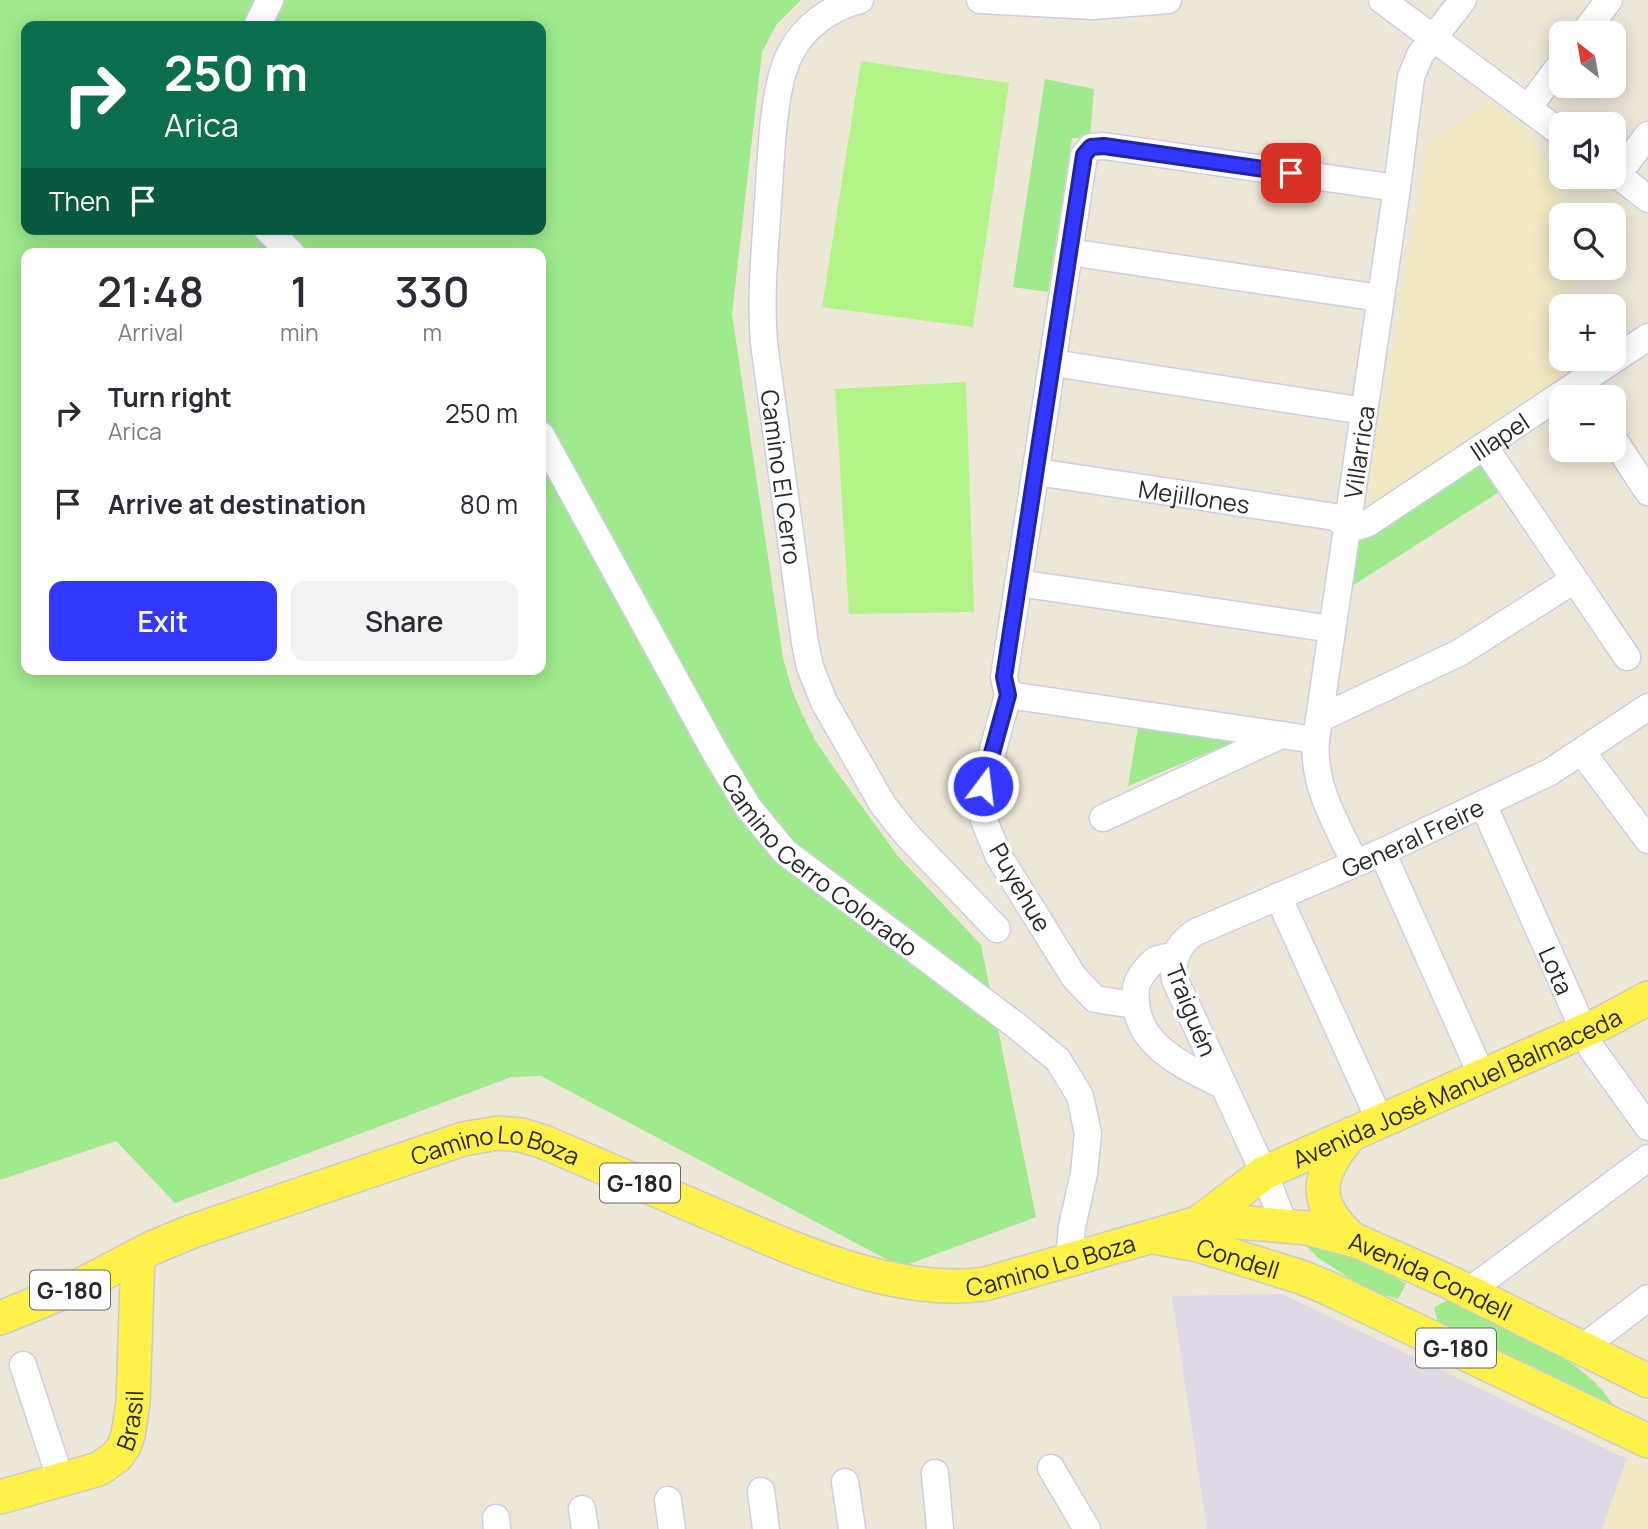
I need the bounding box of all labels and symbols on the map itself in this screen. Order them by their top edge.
north arrow [1549,21,1626,98]
pin [1261,143,1321,203]
street label: Camino El Cerro [754,387,811,567]
street label: Villarrica [1335,403,1381,501]
street label: Illapel [1463,404,1535,467]
street label: Mejillones [1136,471,1252,520]
position arrow [946,749,1020,823]
street label: Camino Cerro Colorado [715,767,925,963]
street label: General Freire [1336,790,1489,884]
street label: Puyehue [982,837,1060,937]
street label: Lota [1532,941,1582,1000]
street label: Traiguén [1159,959,1225,1061]
street label: Avenida José Manuel Balmaceda [1287,999,1627,1175]
text: Camino Lo Boza [406,1117,585,1172]
street label: Camino Lo Boza [407,1147,581,1175]
road number: G-180 [600,1164,680,1202]
street label: Avenida Condell [1346,1223,1518,1327]
street label: Camino Lo Boza [964,1225,1139,1302]
street label: Condell [1193,1229,1284,1286]
road number: G-180 [30,1270,110,1310]
road number: G-180 [1416,1329,1496,1368]
street label: Brasil [107,1390,150,1455]

